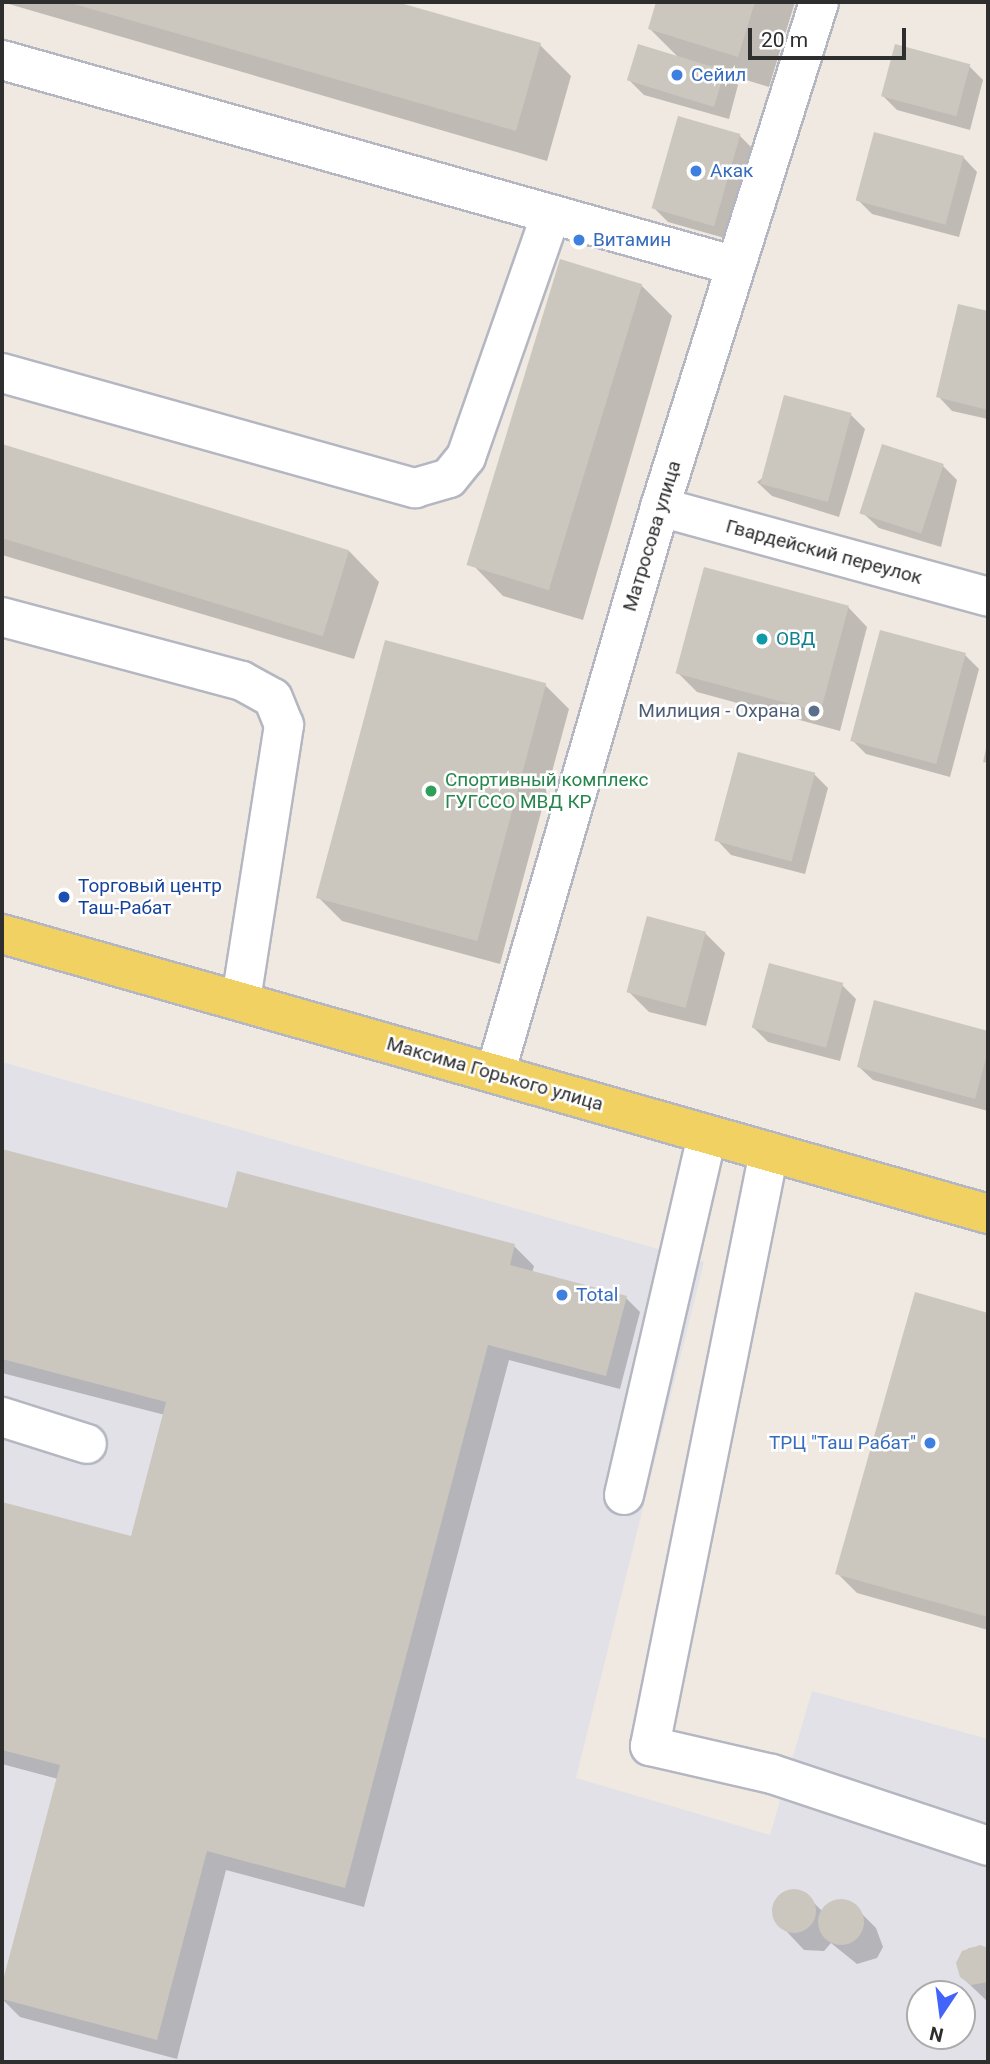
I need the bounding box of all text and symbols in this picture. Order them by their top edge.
scale bar [752,14,909,58]
text: 20 m [761,28,808,52]
place label: Сейил [691,64,746,86]
marker: Сейил [669,67,685,83]
place label: Акак [710,160,753,182]
marker: Акак [688,163,704,179]
place label: Витамин [593,229,671,251]
marker: Витамин [571,232,587,248]
street label: Матросова улица [618,458,686,614]
street label: Гвардейский переулок [723,515,925,589]
place label: ОВД [776,628,815,650]
marker: ОВД [754,631,770,647]
place label: Милиция - Охрана [638,700,800,722]
marker: Милиция - Охрана [806,703,822,719]
place label: Спортивный комплекс ГУГССО МВД КР [445,769,649,813]
marker: Спортивный комплекс ГУГССО МВД КР [423,783,439,799]
place label: Торговый центр Таш-Рабат [78,875,222,919]
marker: Торговый центр Таш-Рабат [56,889,72,905]
street label: Максима Горького улица [384,1032,606,1116]
place label: Total [576,1284,618,1306]
marker: Total [554,1287,570,1303]
place label: ТРЦ "Таш Рабат" [769,1432,916,1454]
marker: ТРЦ "Таш Рабат" [922,1435,938,1451]
north arrow [906,1980,976,2050]
text: N [927,2021,946,2047]

